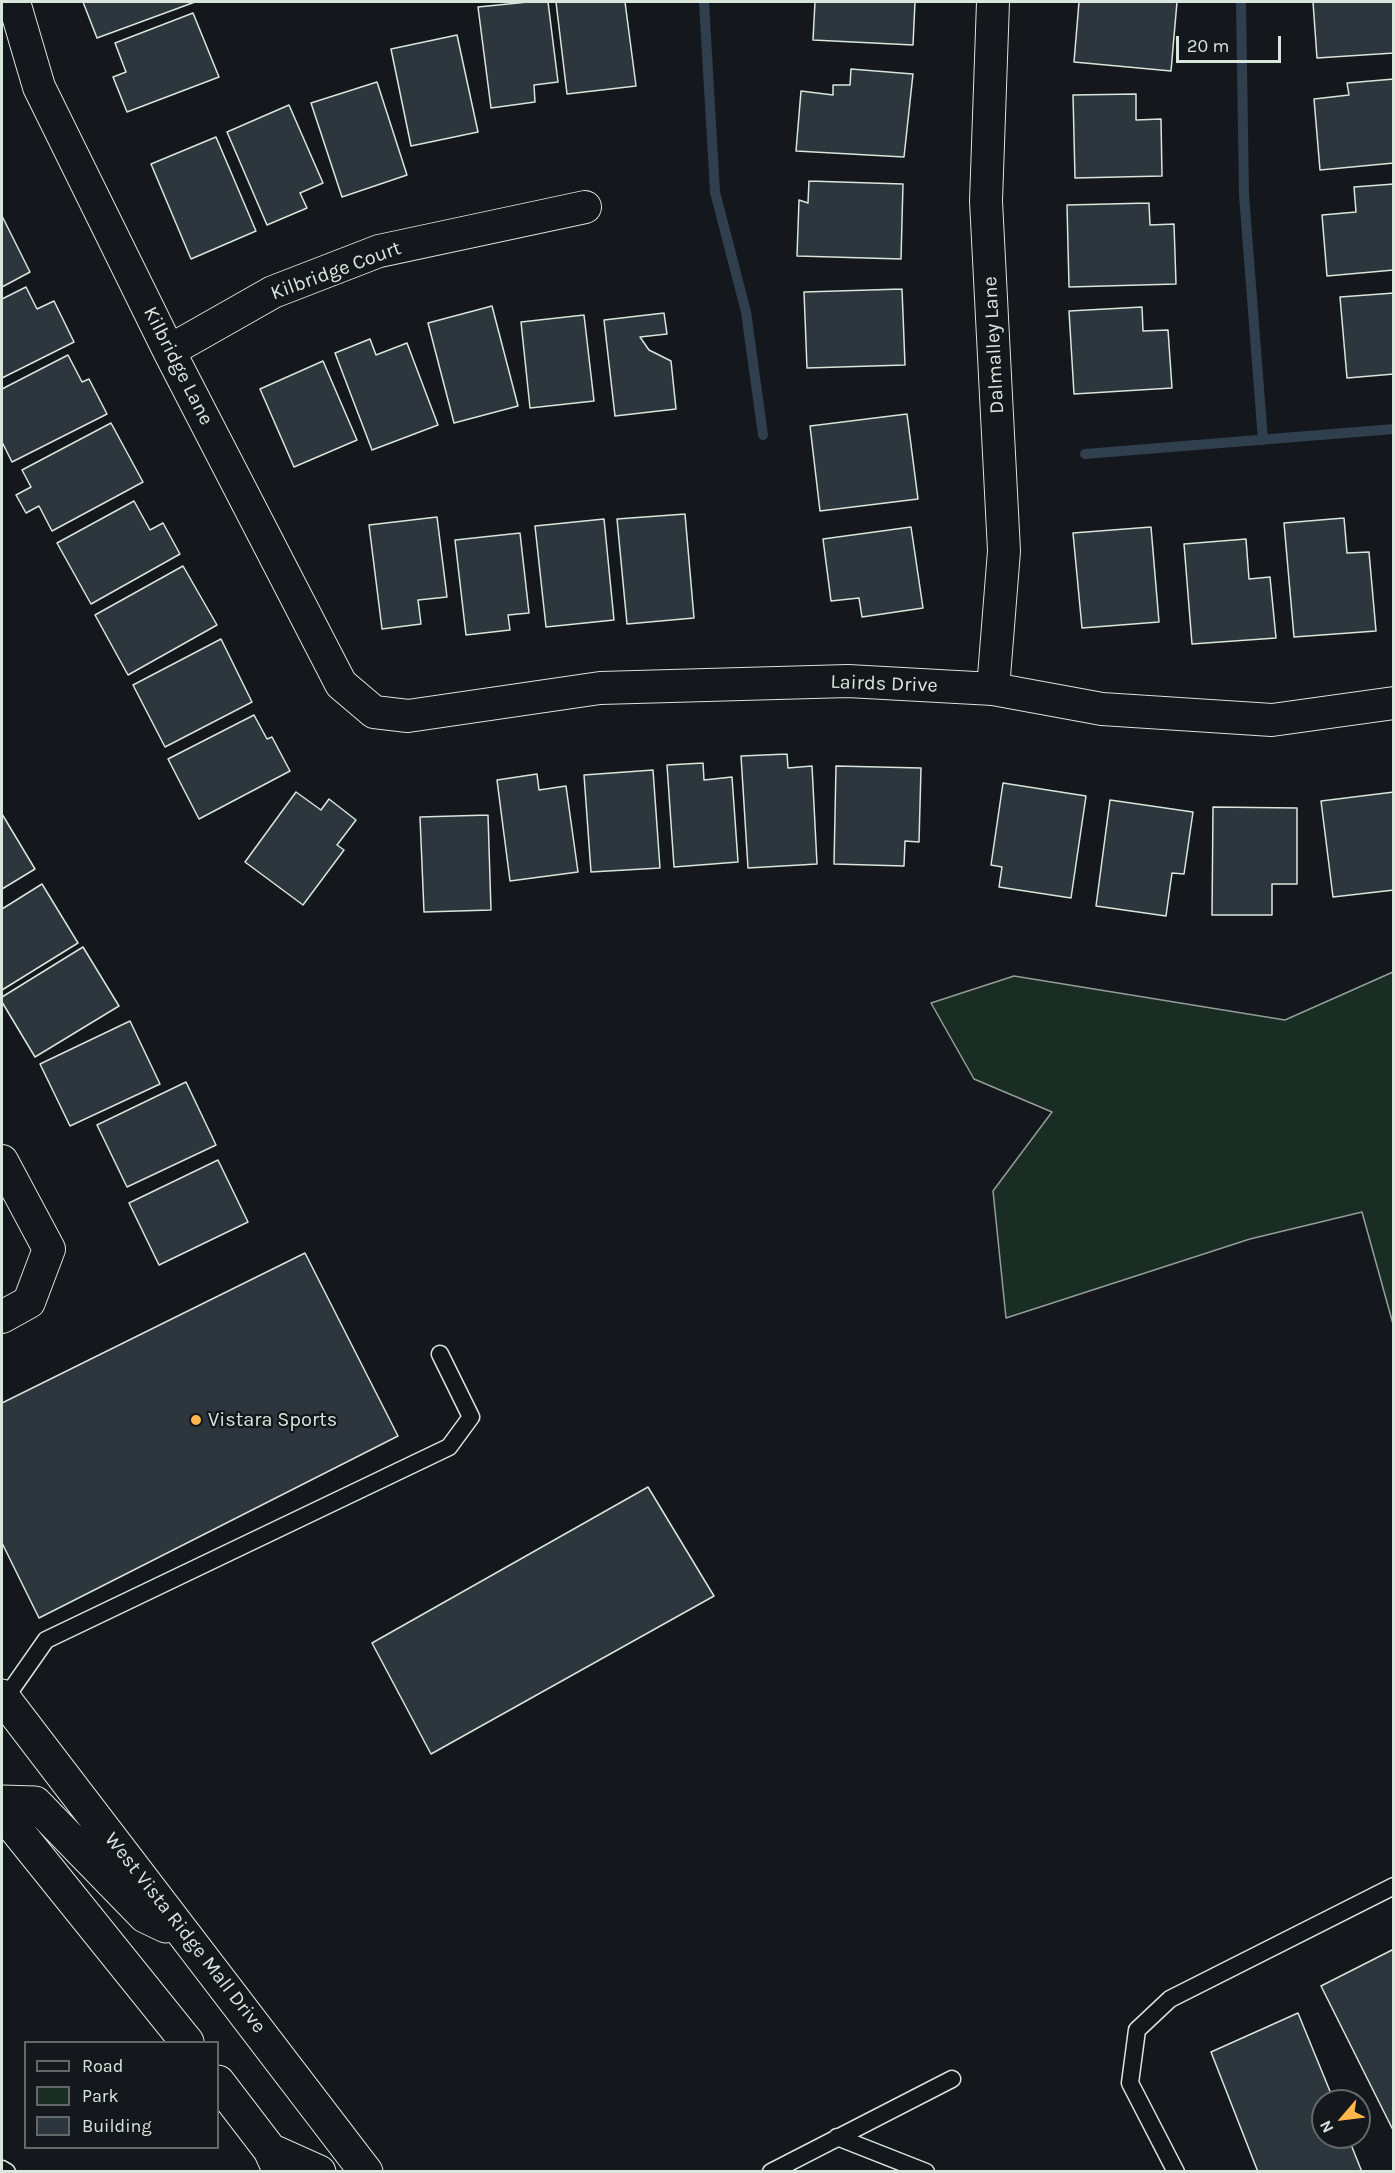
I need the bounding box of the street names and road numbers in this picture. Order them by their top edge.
street label: Kilbridge Court [268,236,404,306]
street label: Dalmalley Lane [978,276,1010,414]
street label: Kilbridge Lane [138,303,218,429]
street label: Lairds Drive [830,670,938,698]
street label: West Vista Ridge Mall Drive [99,1828,271,2038]

